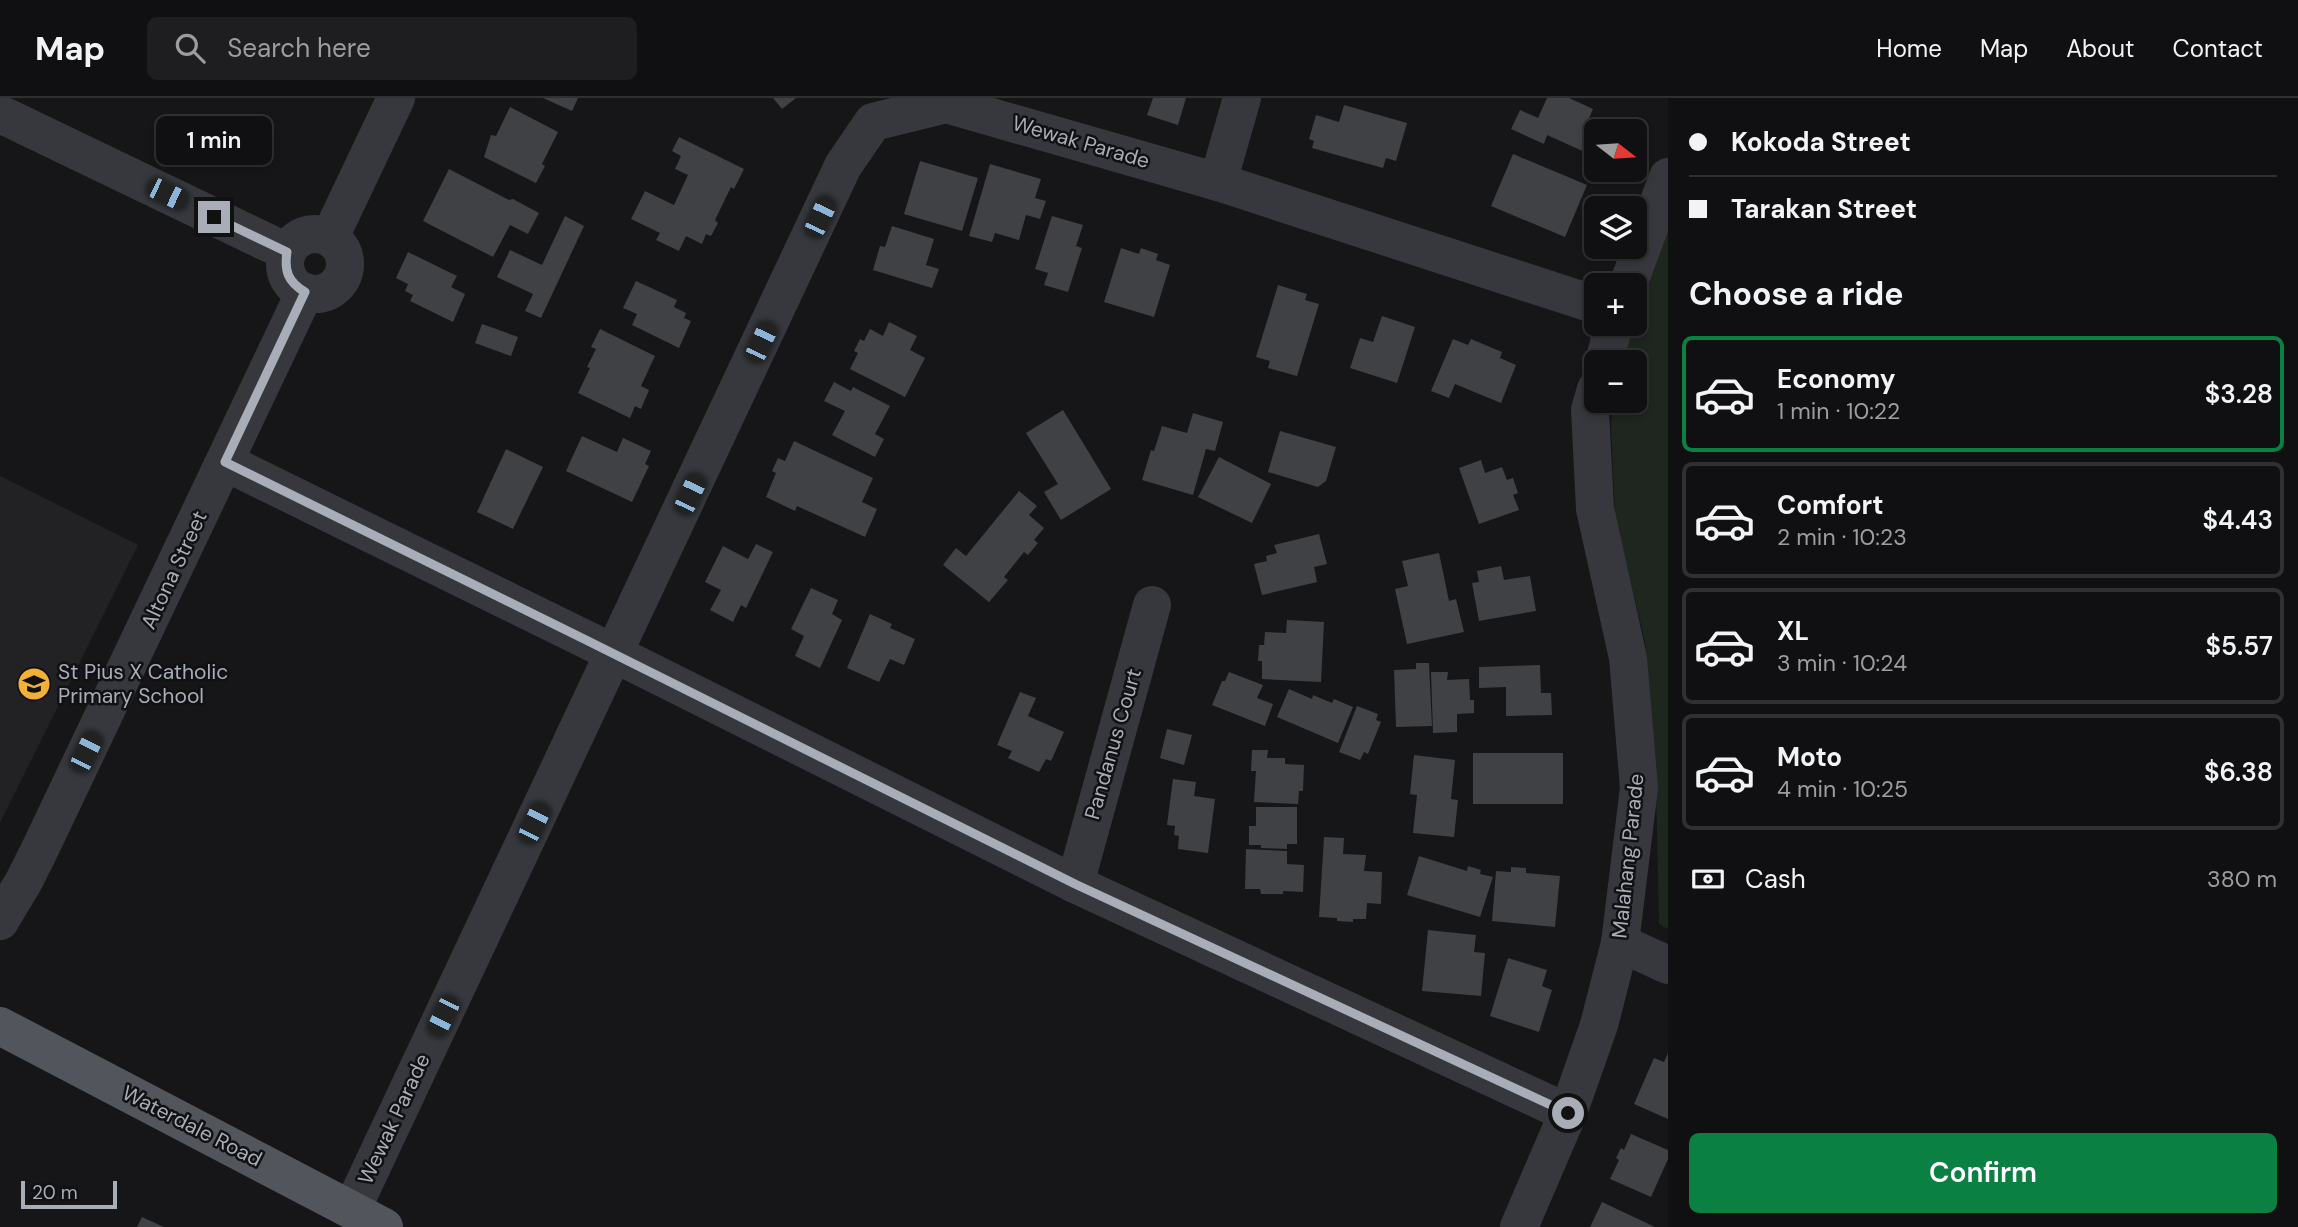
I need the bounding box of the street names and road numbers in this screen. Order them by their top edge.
street label: Wewak Parade [1009,109,1153,175]
street label: Altona Street [134,506,214,634]
street label: Pandanus Court [1078,665,1148,823]
street label: Malahang Parade [1605,772,1651,940]
street label: Wewak Parade [351,1049,437,1189]
street label: Waterdale Road [117,1079,267,1173]

